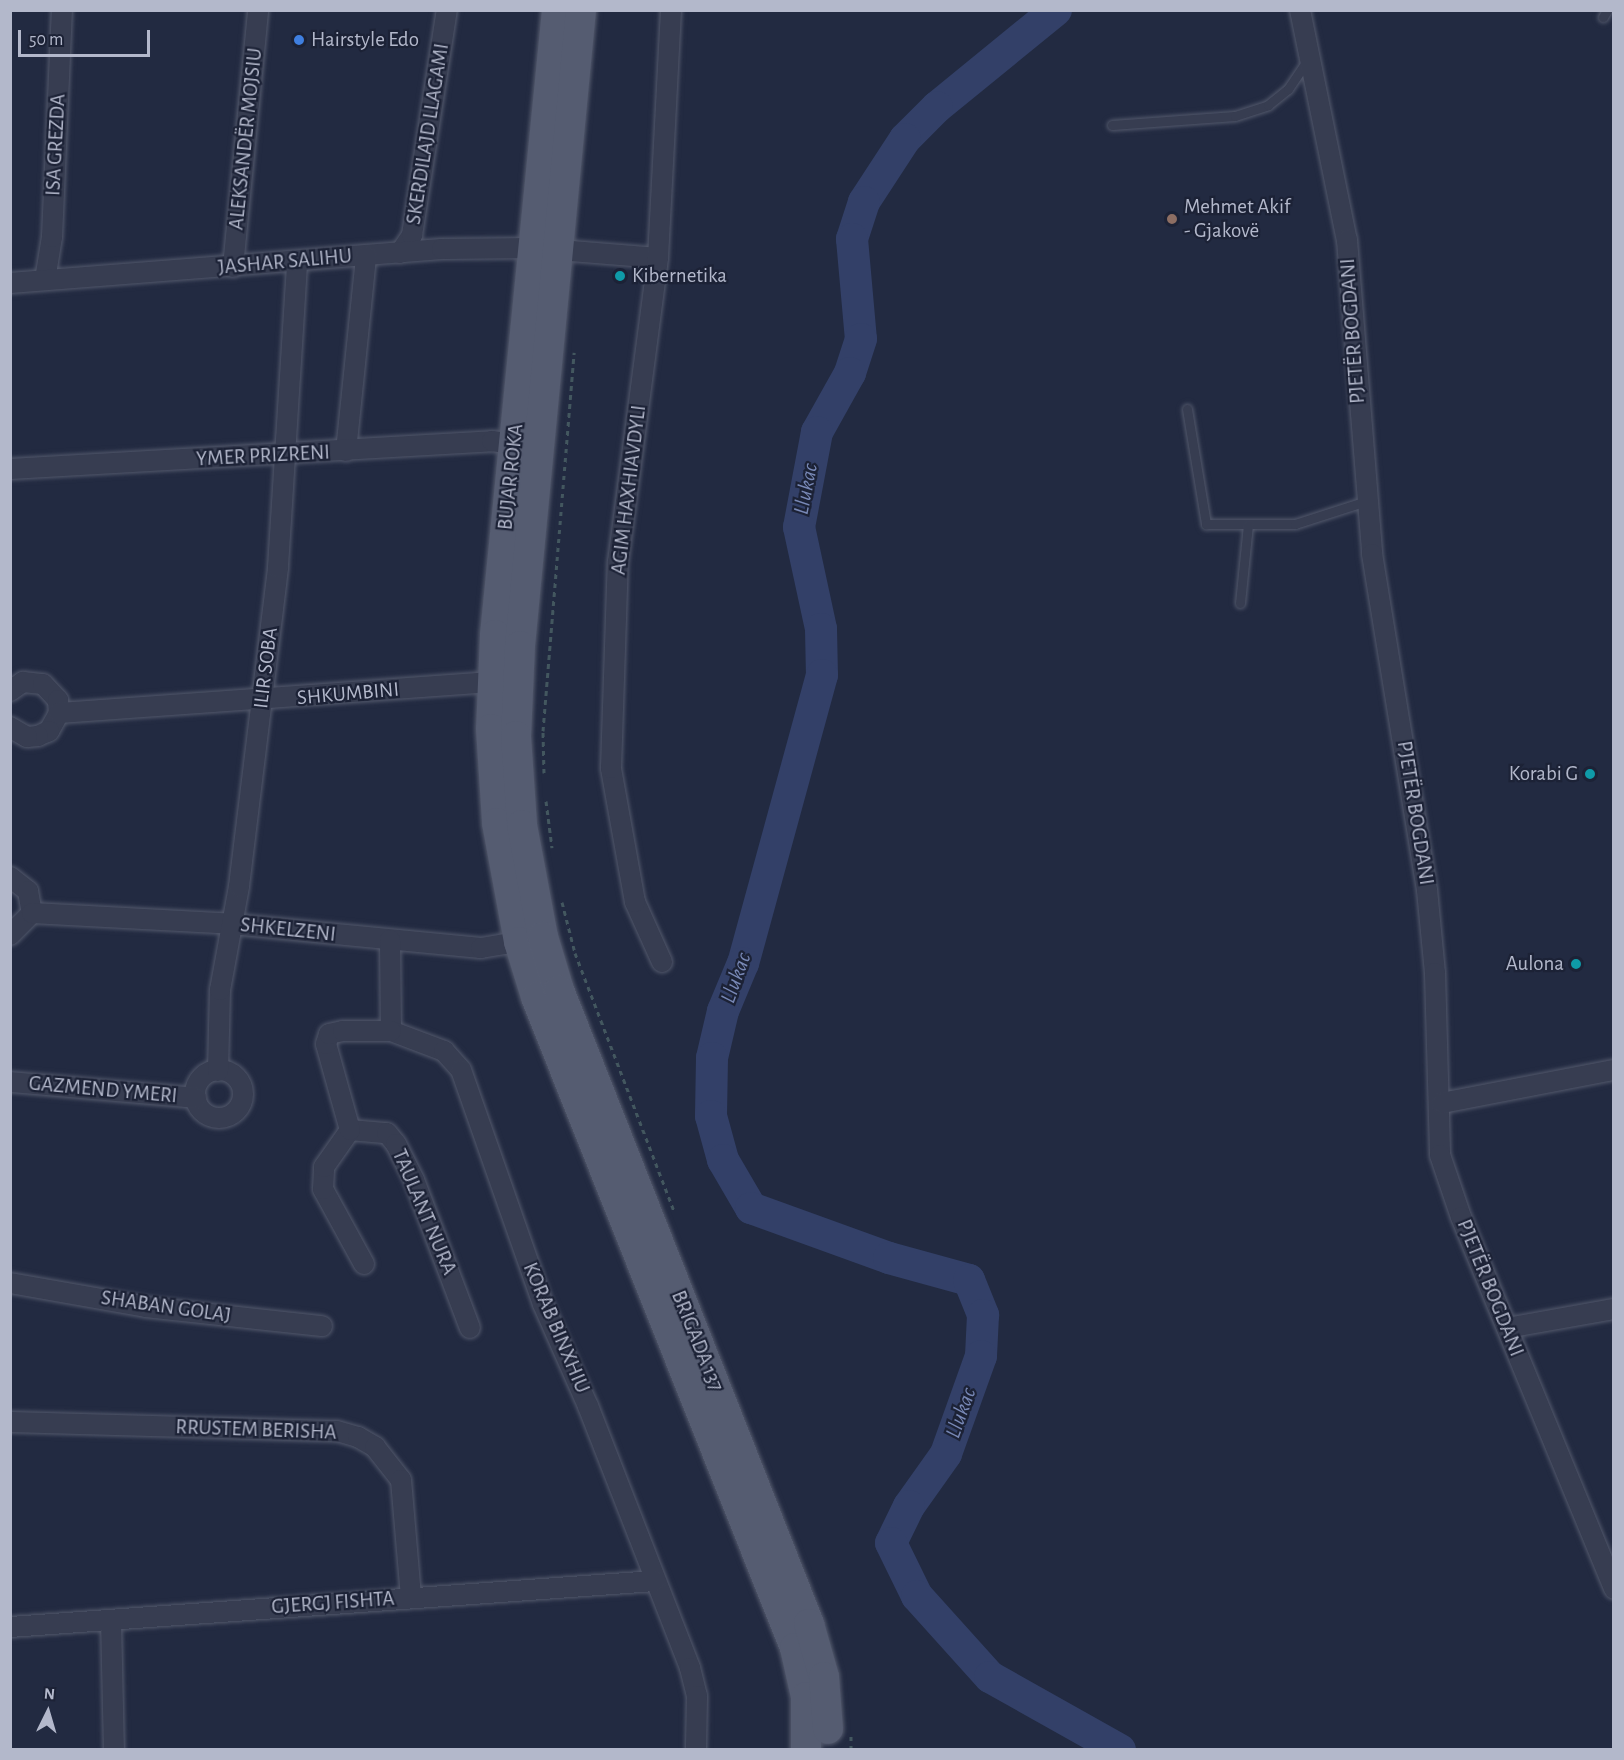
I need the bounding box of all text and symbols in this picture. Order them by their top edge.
scale bar [21,18,153,56]
place label: Hairstyle Edo [311,27,419,53]
text: 50 m [29,31,63,49]
marker: Hairstyle Edo [292,33,306,47]
street label: SKERDILAJD LLAGAMI [401,42,455,226]
street label: ALEKSANDËR MOJSIU [224,47,268,231]
street label: ISA GREZDA [41,93,71,197]
place label: Mehmet Akif - Gjakovë [1184,194,1290,244]
marker: Mehmet Akif - Gjakovë [1165,212,1179,226]
street label: JASHAR SALIHU [217,244,353,280]
street label: PJETËR BOGDANI [1335,257,1371,405]
place label: Kibernetika [632,263,727,289]
marker: Kibernetika [613,269,627,283]
street label: AGIM HAXHIAVDYLI [606,404,652,576]
street label: BUJAR ROKA [493,423,529,531]
street label: YMER PRIZRENI [195,440,331,472]
water label: Llukac [788,461,824,517]
street label: ILIR SOBA [249,626,283,710]
street label: SHKUMBINI [296,677,400,711]
street label: PJETËR BOGDANI [1391,739,1439,887]
place label: Korabi G [1509,761,1578,787]
marker: Korabi G [1583,767,1597,781]
street label: SHKELZENI [239,912,337,948]
water label: Llukac [715,949,757,1007]
place label: Aulona [1506,951,1564,977]
marker: Aulona [1569,957,1583,971]
street label: GAZMEND YMERI [28,1071,178,1109]
street label: TAULANT NURA [386,1145,462,1279]
street label: PJETËR BOGDANI [1451,1216,1529,1360]
street label: KORAB BINXHIU [517,1259,595,1397]
street label: SHABAN GOLAJ [99,1285,233,1329]
street label: BRIGADA 137 [665,1287,729,1395]
water label: Llukac [940,1384,982,1442]
street label: RRUSTEM BERISHA [175,1415,337,1445]
street label: GJERGJ FISHTA [271,1586,395,1620]
north arrow [18,1682,78,1742]
text: N [43,1686,56,1703]

